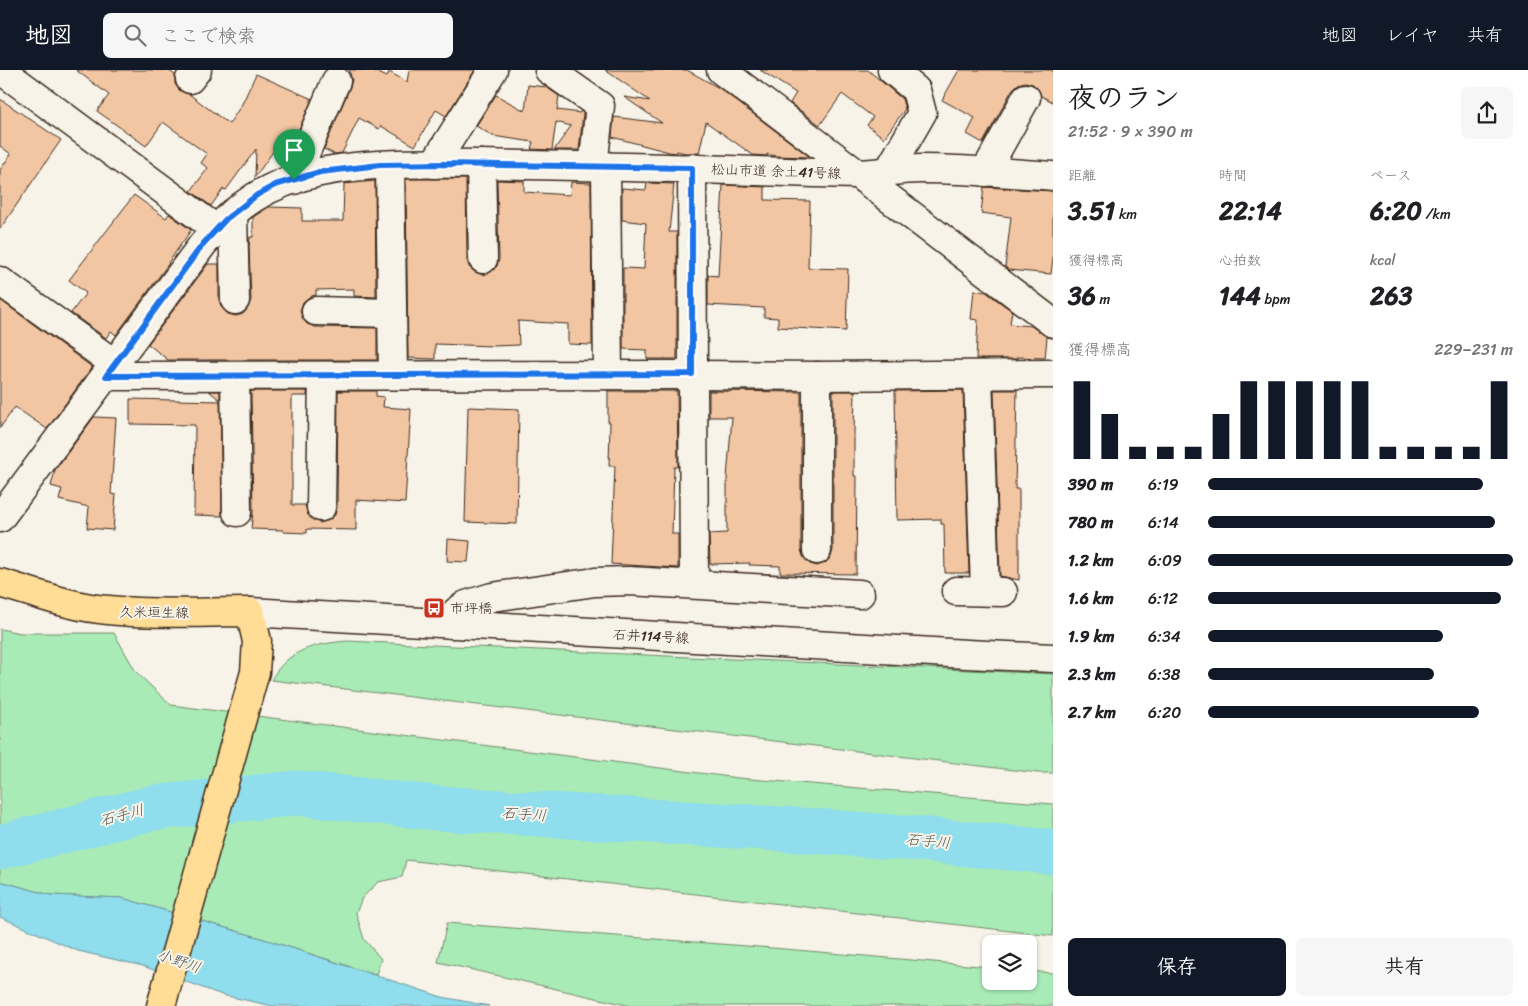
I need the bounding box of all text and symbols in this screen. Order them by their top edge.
search box [103,13,453,58]
text: 地図 [25,14,73,56]
text: ここで検索 [161,19,256,52]
text: 地図 [1322,19,1358,51]
text: レイヤ [1386,19,1439,51]
text: 共有 [1467,19,1503,51]
icon: search [121,21,149,49]
text: 夜のラン [1068,73,1180,122]
button: share [1461,87,1513,139]
text: 21:52 · 9 × 390 m [1068,117,1193,146]
pin [273,129,315,180]
icon: arrive [280,136,308,164]
street label: 松山市道 余土41号線 [710,157,842,186]
text: 距離 [1068,163,1096,188]
text: 時間 [1219,163,1247,188]
text: ペース [1370,163,1411,188]
text: 3.51 [1068,188,1115,233]
text: 22:14 [1219,188,1282,233]
text: 6:20 [1370,188,1422,233]
text: km [1115,202,1137,227]
text: /km [1422,202,1451,227]
text: 獲得標高 [1068,248,1124,273]
text: 心拍数 [1219,248,1261,273]
text: kcal [1370,248,1395,273]
text: 36 [1068,273,1096,318]
text: 144 [1219,273,1261,318]
text: 263 [1370,273,1412,318]
text: m [1096,287,1110,312]
text: bpm [1261,287,1290,312]
text: 獲得標高 [1068,335,1132,364]
text: 229–231 m [1434,335,1513,364]
text: 390 m [1068,470,1113,499]
text: 6:19 [1148,470,1179,499]
text: 780 m [1068,508,1113,537]
text: 6:14 [1148,508,1179,537]
text: 1.2 km [1068,546,1114,575]
text: 6:09 [1148,546,1182,575]
text: 1.6 km [1068,584,1114,613]
text: 6:12 [1148,584,1178,613]
bus stop icon: 市坪橋 [422,596,446,620]
place label: 市坪橋 [450,596,492,621]
street label: 久米垣生線 [119,599,189,626]
street label: 石井114号線 [612,622,690,651]
text: 1.9 km [1068,622,1114,651]
text: 6:34 [1148,622,1181,651]
text: 2.3 km [1068,660,1116,689]
text: 6:38 [1148,660,1180,689]
text: 2.7 km [1068,698,1116,727]
text: 6:20 [1148,698,1181,727]
water label: 石手川 [97,797,147,833]
water label: 石手川 [501,799,547,829]
water label: 石手川 [904,826,952,856]
map controls [982,935,1037,990]
button: layers [982,935,1037,990]
button: 保存 [1068,938,1286,996]
button: 共有 [1296,938,1513,996]
water label: 小野川 [153,941,205,981]

